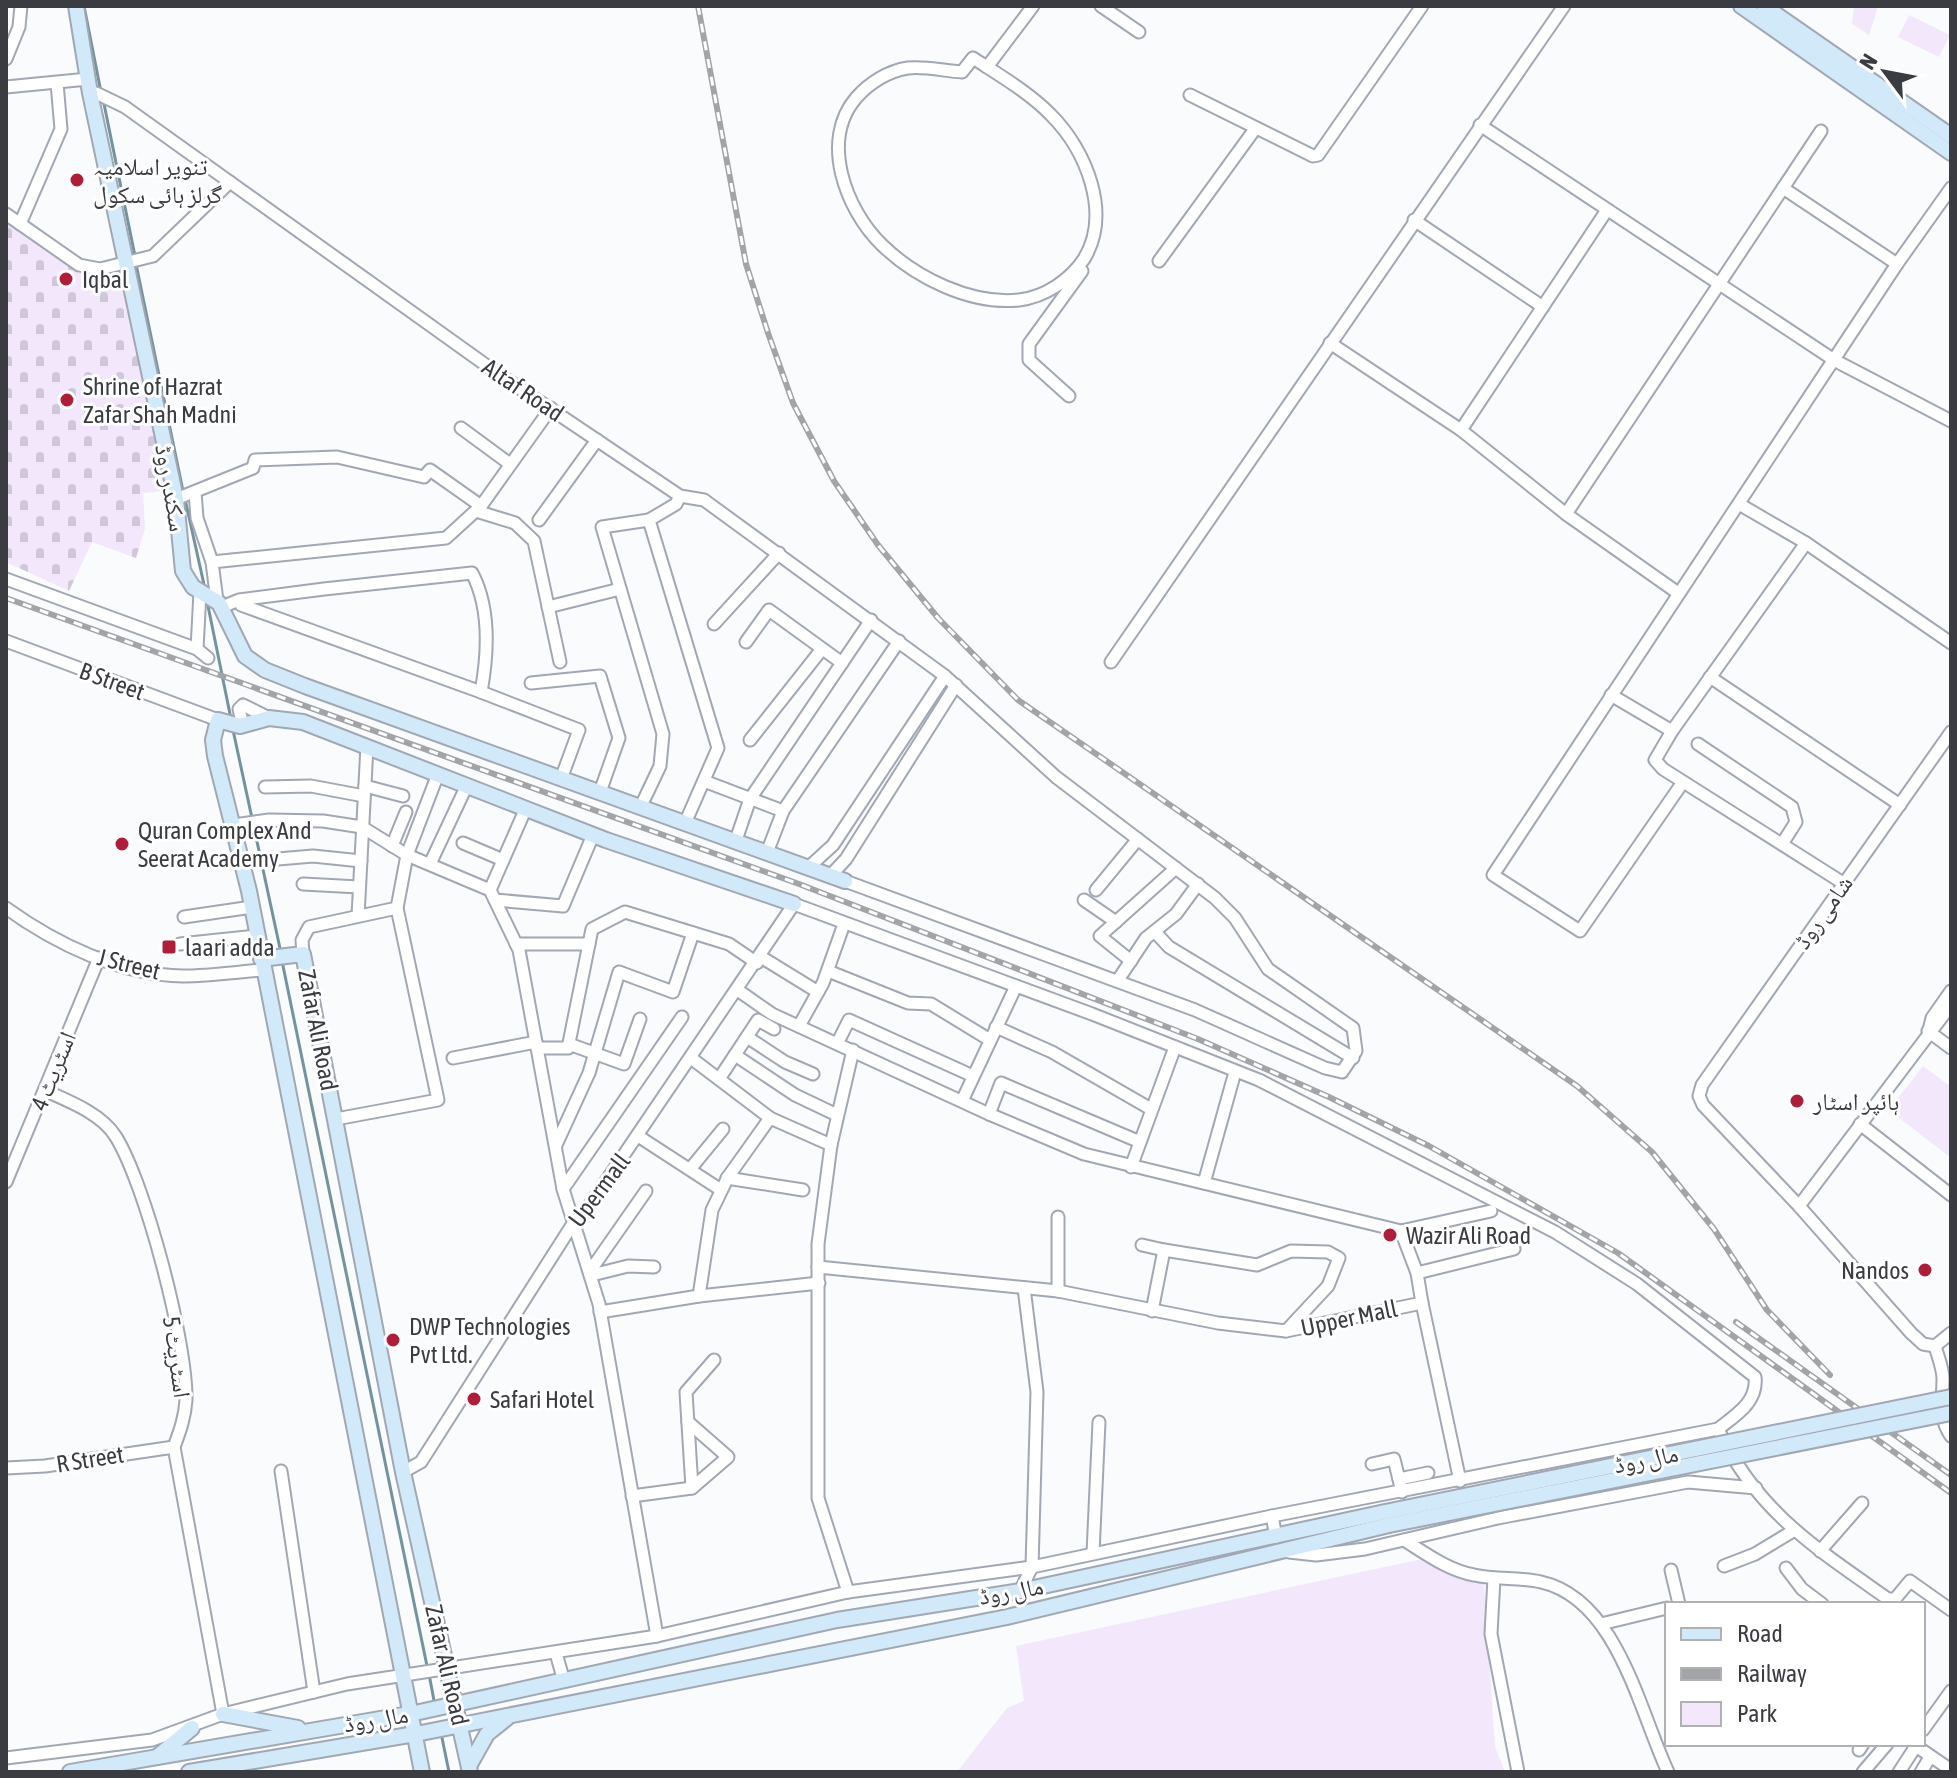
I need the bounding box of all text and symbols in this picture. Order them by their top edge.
north arrow [1845,32,1925,112]
text: N [1854,49,1883,74]
place label: تنویر اسلامیہ گرلز ہائی سکول [93,153,222,209]
marker: تنویر اسلامیہ گرلز ہائی سکول [68,171,86,189]
place label: Iqbal [82,266,129,293]
marker: Iqbal [57,270,75,288]
street label: Altaf Road [477,353,569,427]
place label: Shrine of Hazrat Zafar Shah Madni [83,373,237,428]
marker: Shrine of Hazrat Zafar Shah Madni [58,391,76,409]
street label: سکندر روڈ [150,442,192,534]
street label: B Street [76,657,148,705]
place label: Quran Complex And Seerat Academy [138,817,312,872]
marker: Quran Complex And Seerat Academy [113,835,131,853]
street label: شامی روڈ [1788,870,1859,954]
place label: laari adda [185,934,275,961]
marker: laari adda [160,938,178,956]
street label: J Street [95,943,163,985]
street label: Zafar Ali Road [293,967,343,1093]
street label: اسٹریٹ 4 [25,1028,81,1114]
place label: ہائپر اسٹار [1812,1088,1899,1116]
marker: ہائپر اسٹار [1788,1092,1806,1110]
street label: Upermall [563,1148,636,1232]
place label: Wazir Ali Road [1406,1222,1531,1249]
marker: Wazir Ali Road [1381,1226,1399,1244]
place label: Nandos [1841,1257,1909,1284]
marker: Nandos [1916,1261,1934,1279]
street label: Upper Mall [1298,1294,1400,1341]
place label: DWP Technologies Pvt Ltd. [409,1313,571,1368]
street label: اسٹریٹ 5 [158,1314,196,1400]
marker: DWP Technologies Pvt Ltd. [384,1331,402,1349]
place label: Safari Hotel [490,1386,595,1413]
marker: Safari Hotel [465,1390,483,1408]
street label: R Street [54,1440,126,1478]
street label: مال روڈ [1612,1440,1681,1479]
street label: مال روڈ [977,1572,1046,1611]
street label: Zafar Ali Road [420,1602,474,1728]
legend [1665,1602,1925,1746]
text: Road [1737,1620,1783,1647]
text: Railway [1737,1660,1807,1687]
text: Park [1737,1700,1778,1727]
street label: مال روڈ [342,1701,410,1738]

